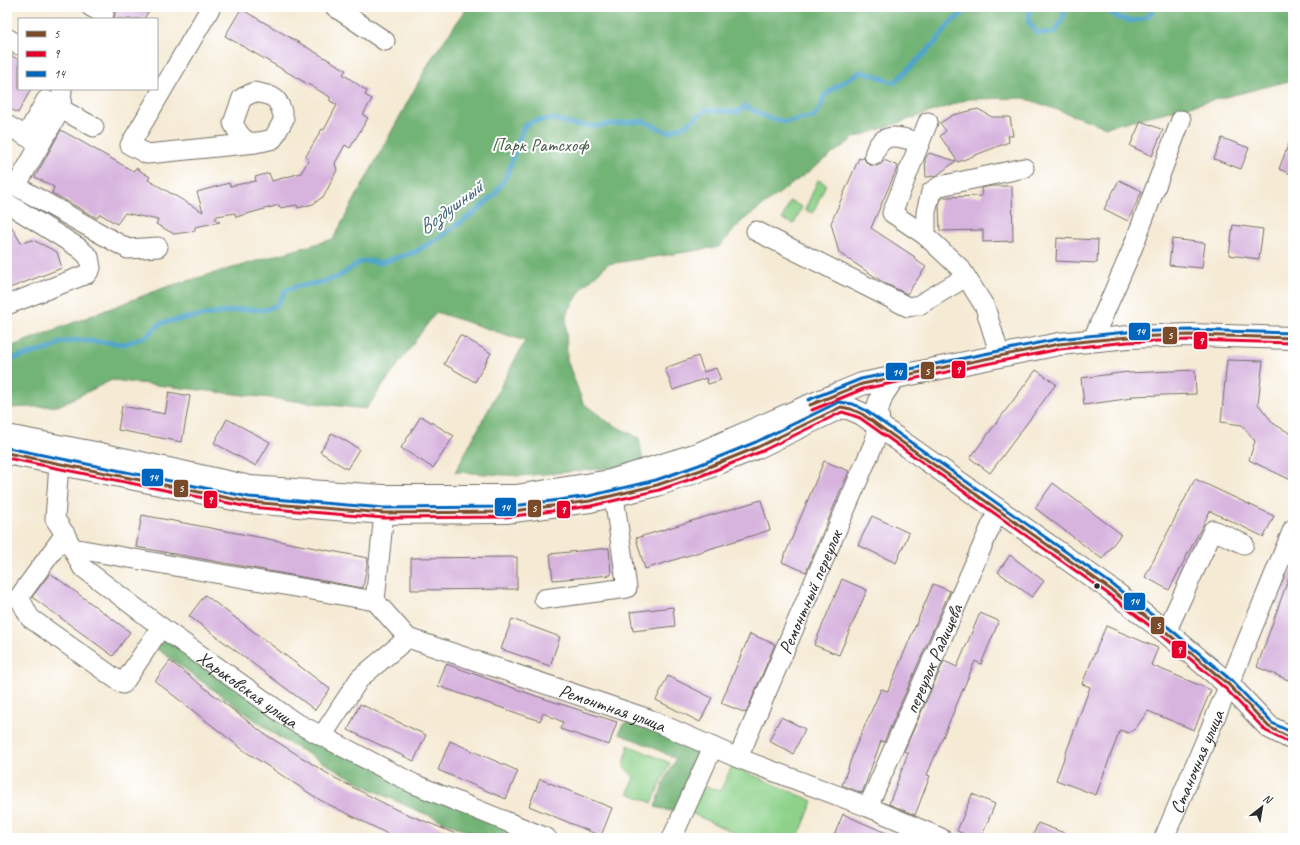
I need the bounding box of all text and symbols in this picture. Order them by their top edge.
legend [18,18,158,90]
text: 5 [54,26,60,42]
text: 9 [54,46,61,62]
text: 14 [54,66,66,82]
park label: Парк Ратсхоф [492,133,590,157]
water label: Воздушный [413,173,490,240]
line badge: 14 [1128,322,1151,341]
text: 14 [1135,324,1147,338]
line badge: 5 [1162,326,1178,345]
text: 5 [1168,328,1174,342]
line badge: 9 [1193,331,1208,350]
text: 9 [1199,333,1205,347]
line badge: 9 [951,360,966,379]
line badge: 5 [920,361,935,380]
line badge: 14 [885,362,908,381]
text: 9 [956,362,962,376]
text: 5 [925,364,931,378]
text: 14 [892,365,904,379]
line badge: 14 [141,468,164,487]
text: 14 [148,470,160,484]
line badge: 5 [173,479,189,498]
text: 5 [179,481,185,495]
line badge: 9 [203,490,218,509]
text: 9 [208,492,214,506]
line badge: 14 [494,497,517,517]
line badge: 5 [527,499,542,518]
text: 14 [500,500,512,514]
line badge: 9 [556,500,571,519]
text: 5 [532,501,538,515]
text: 9 [561,502,567,516]
street label: Ремонтный переулок [773,525,849,658]
unlabelled marker [1092,581,1102,591]
line badge: 14 [1123,592,1146,611]
text: 14 [1129,594,1141,608]
street label: переулок Радищева [899,599,969,717]
line badge: 5 [1150,616,1165,635]
text: 5 [1156,618,1162,632]
line badge: 9 [1171,640,1187,659]
text: 9 [1177,642,1183,656]
street label: Харьковская улица [192,645,304,735]
street label: Ремонтная улица [556,679,671,739]
street label: Станочная улица [1165,705,1231,817]
north arrow [1242,787,1282,827]
text: N [1261,791,1276,807]

